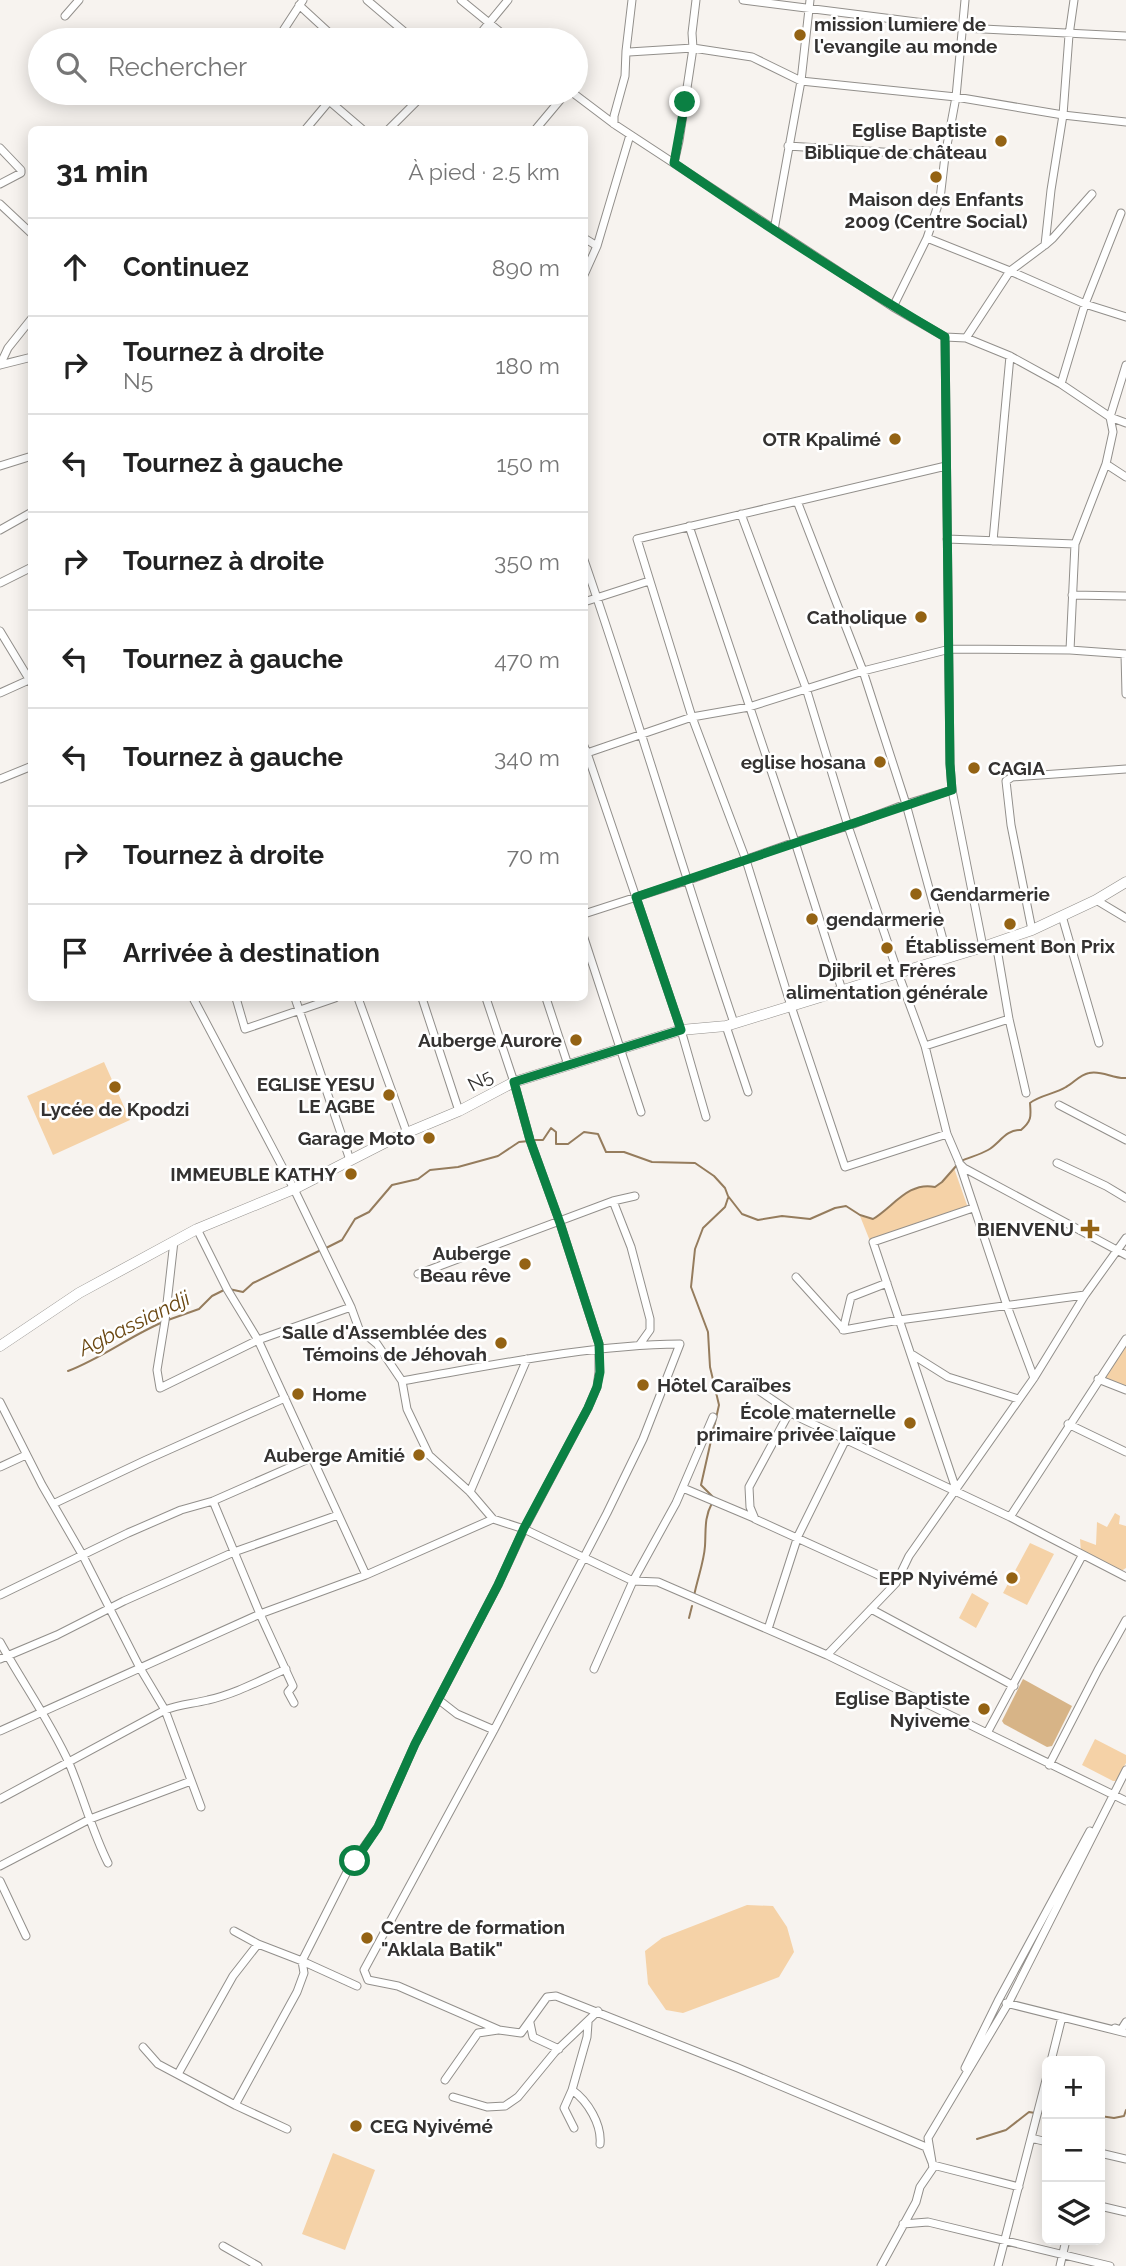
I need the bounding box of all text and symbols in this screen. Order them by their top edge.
place label: mission lumiere de l'evangile au monde [814,13,997,57]
marker: mission lumiere de l'evangile au monde [792,27,808,43]
search box [28,28,588,105]
icon: search [52,48,90,86]
text: Rechercher [108,52,247,82]
route end [669,86,700,117]
place label: Eglise Baptiste Biblique de château [804,119,987,163]
marker: Eglise Baptiste Biblique de château [993,133,1009,149]
text: 31 min [56,154,148,189]
text: À pied · 2.5 km [408,158,560,185]
marker: Maison des Enfants 2009 (Centre Social) [928,169,944,185]
place label: Maison des Enfants 2009 (Centre Social) [844,188,1028,232]
icon: ahead [56,248,94,286]
text: Continuez [123,252,249,282]
text: 890 m [492,254,560,281]
text: Tournez à droite [123,337,324,367]
icon: right [56,346,94,384]
text: 180 m [495,352,560,379]
text: N5 [123,367,153,394]
place label: OTR Kpalimé [762,428,881,450]
marker: OTR Kpalimé [887,431,903,447]
icon: left [56,444,94,482]
text: Tournez à gauche [123,448,343,478]
text: 150 m [497,450,560,477]
icon: right [56,542,94,580]
text: Tournez à droite [123,546,324,576]
text: 350 m [494,548,560,575]
place label: Catholique [807,606,907,628]
marker: Catholique [913,609,929,625]
icon: left [56,640,94,678]
text: Tournez à gauche [123,644,343,674]
text: 470 m [494,646,560,673]
icon: left [56,738,94,776]
text: Tournez à gauche [123,742,343,772]
text: 340 m [494,744,560,771]
place label: eglise hosana [741,751,866,773]
marker: eglise hosana [872,754,888,770]
place label: CAGIA [988,757,1045,779]
marker: CAGIA [966,760,982,776]
icon: right [56,836,94,874]
text: Tournez à droite [123,840,324,870]
text: 70 m [507,842,560,869]
place label: Gendarmerie [930,883,1050,905]
marker: Gendarmerie [908,886,924,902]
place label: gendarmerie [826,908,944,930]
marker: gendarmerie [804,911,820,927]
marker: Établissement Bon Prix [1002,916,1018,932]
icon: arrive [56,934,94,972]
place label: Établissement Bon Prix [905,935,1116,957]
text: Arrivée à destination [123,938,380,968]
marker: Djibril et Frères alimentation générale [879,940,895,956]
place label: Djibril et Frères alimentation générale [786,959,988,1003]
place label: Auberge Aurore [418,1029,562,1051]
marker: Auberge Aurore [568,1032,584,1048]
street label: N5 [464,1064,496,1096]
place label: EGLISE YESU LE AGBE [257,1073,375,1117]
marker: Lycée de Kpodzi [107,1079,123,1095]
marker: EGLISE YESU LE AGBE [381,1087,397,1103]
place label: Lycée de Kpodzi [41,1098,189,1120]
place label: Garage Moto [298,1127,415,1149]
marker: Garage Moto [421,1130,437,1146]
place label: IMMEUBLE KATHY [170,1163,337,1185]
marker: IMMEUBLE KATHY [343,1166,359,1182]
place label: BIENVENU [977,1218,1074,1240]
marker: BIENVENU [1080,1219,1100,1239]
place label: Auberge Beau rêve [420,1242,511,1286]
marker: Auberge Beau rêve [517,1256,533,1272]
water label: Agbassiandji [73,1285,194,1361]
place label: Salle d'Assemblée des Témoins de Jéhovah [282,1321,487,1365]
marker: Salle d'Assemblée des Témoins de Jéhovah [493,1335,509,1351]
place label: Hôtel Caraïbes [657,1374,791,1396]
marker: Hôtel Caraïbes [635,1377,651,1393]
place label: Home [312,1383,367,1405]
marker: Home [290,1386,306,1402]
place label: École maternelle primaire privée laïque [697,1401,896,1445]
marker: École maternelle primaire privée laïque [902,1415,918,1431]
place label: Auberge Amitié [264,1444,405,1466]
marker: Auberge Amitié [411,1447,427,1463]
place label: EPP Nyivémé [879,1567,998,1589]
marker: EPP Nyivémé [1004,1570,1020,1586]
place label: Eglise Baptiste Nyiveme [835,1687,970,1731]
marker: Eglise Baptiste Nyiveme [976,1701,992,1717]
route start [339,1845,370,1876]
place label: Centre de formation "Aklala Batik" [381,1916,565,1960]
marker: Centre de formation "Aklala Batik" [359,1930,375,1946]
map controls [1042,2056,1105,2245]
button: + [1042,2056,1105,2119]
place label: CEG Nyivémé [370,2115,493,2137]
marker: CEG Nyivémé [348,2118,364,2134]
button: − [1042,2119,1105,2182]
button: layers [1042,2182,1105,2245]

